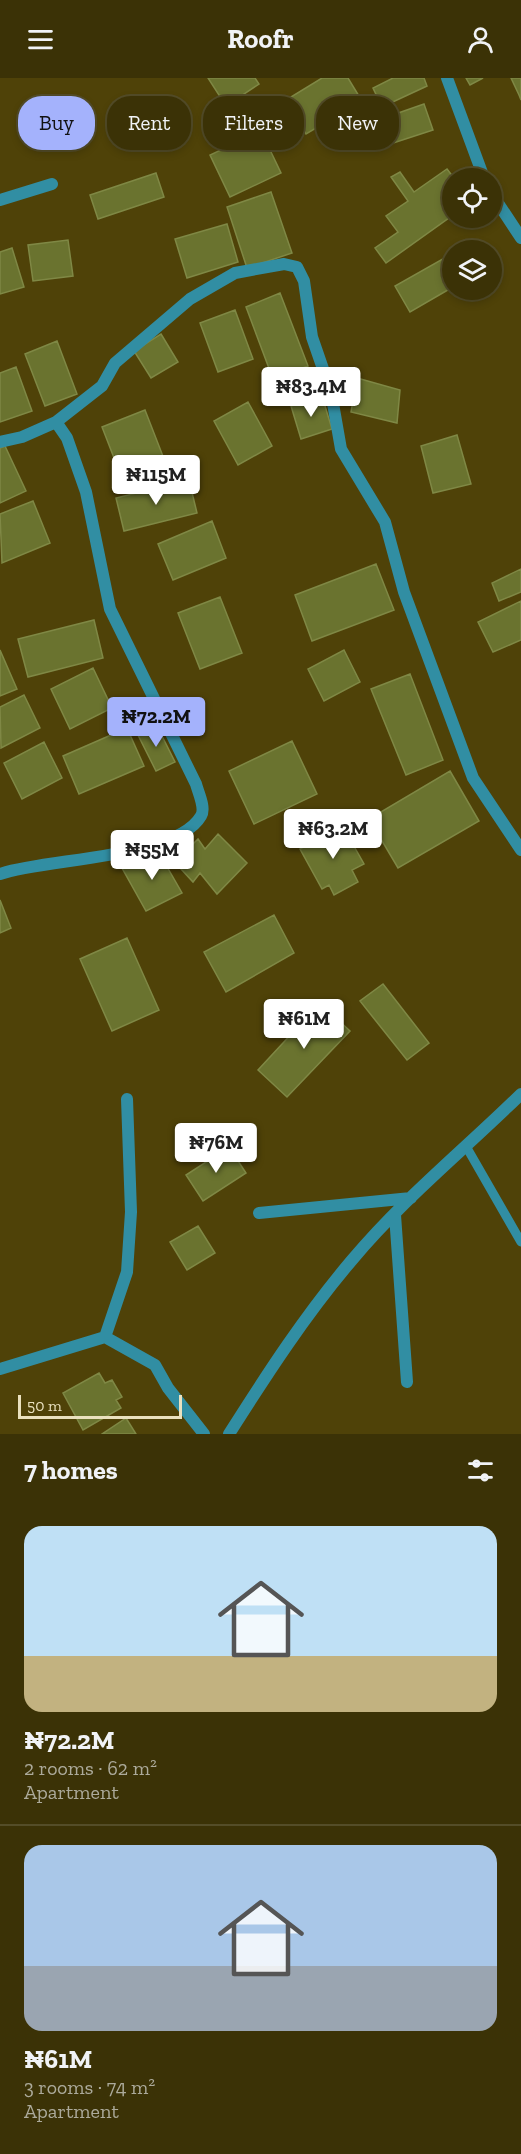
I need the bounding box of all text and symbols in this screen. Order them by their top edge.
icon: menu [24,23,57,56]
text: Roofr [227,23,294,55]
icon: person [464,23,497,56]
chip: Buy [18,96,95,150]
chip: Rent [107,96,191,150]
chip: Filters [203,96,304,150]
chip: New [316,96,399,150]
map controls [442,168,502,300]
button: locate [442,168,502,228]
button: layers [442,240,502,300]
pin: ₦83.4M [262,367,360,418]
text: ₦83.4M [275,374,347,398]
pin: ₦115M [114,455,198,506]
text: ₦115M [126,462,186,486]
pin: ₦72.2M [107,697,205,748]
text: ₦72.2M [121,704,191,728]
pin: ₦63.2M [284,809,382,860]
text: ₦63.2M [298,816,368,840]
pin: ₦55M [116,830,188,881]
text: ₦55M [125,837,179,861]
pin: ₦61M [268,999,340,1050]
text: ₦61M [278,1006,330,1030]
pin: ₦76M [180,1123,252,1174]
text: ₦76M [189,1130,243,1154]
scale bar [18,1392,182,1420]
text: 50 m [27,1396,62,1415]
text: 7 homes [24,1454,118,1486]
icon: filters [464,1454,497,1487]
icon: home [207,1565,315,1673]
text: ₦72.2M [24,1724,114,1756]
text: 2 rooms · 62 m² [24,1756,157,1780]
text: Apartment [24,1780,119,1804]
icon: home [207,1884,315,1992]
text: ₦61M [24,2043,92,2075]
text: 3 rooms · 74 m² [24,2075,155,2099]
text: Apartment [24,2099,119,2123]

